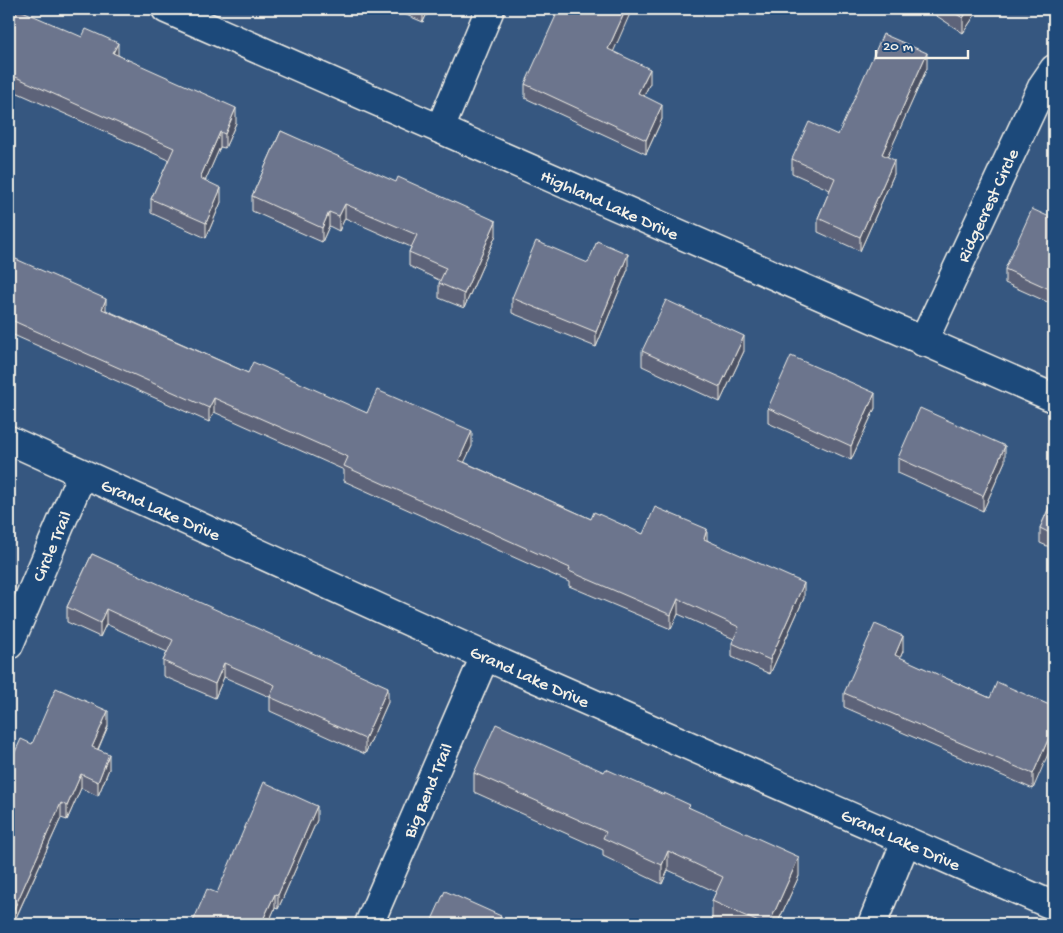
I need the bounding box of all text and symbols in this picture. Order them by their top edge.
scale bar [876,28,968,60]
text: 20 m [883,38,913,56]
street label: Ridgecrest Circle [954,145,1025,266]
street label: Highland Lake Drive [537,166,682,246]
street label: Grand Lake Drive [97,476,224,547]
street label: Circle Trail [29,508,78,586]
street label: Grand Lake Drive [466,643,593,714]
street label: Big Bend Trail [400,741,459,842]
street label: Grand Lake Drive [837,806,964,877]

